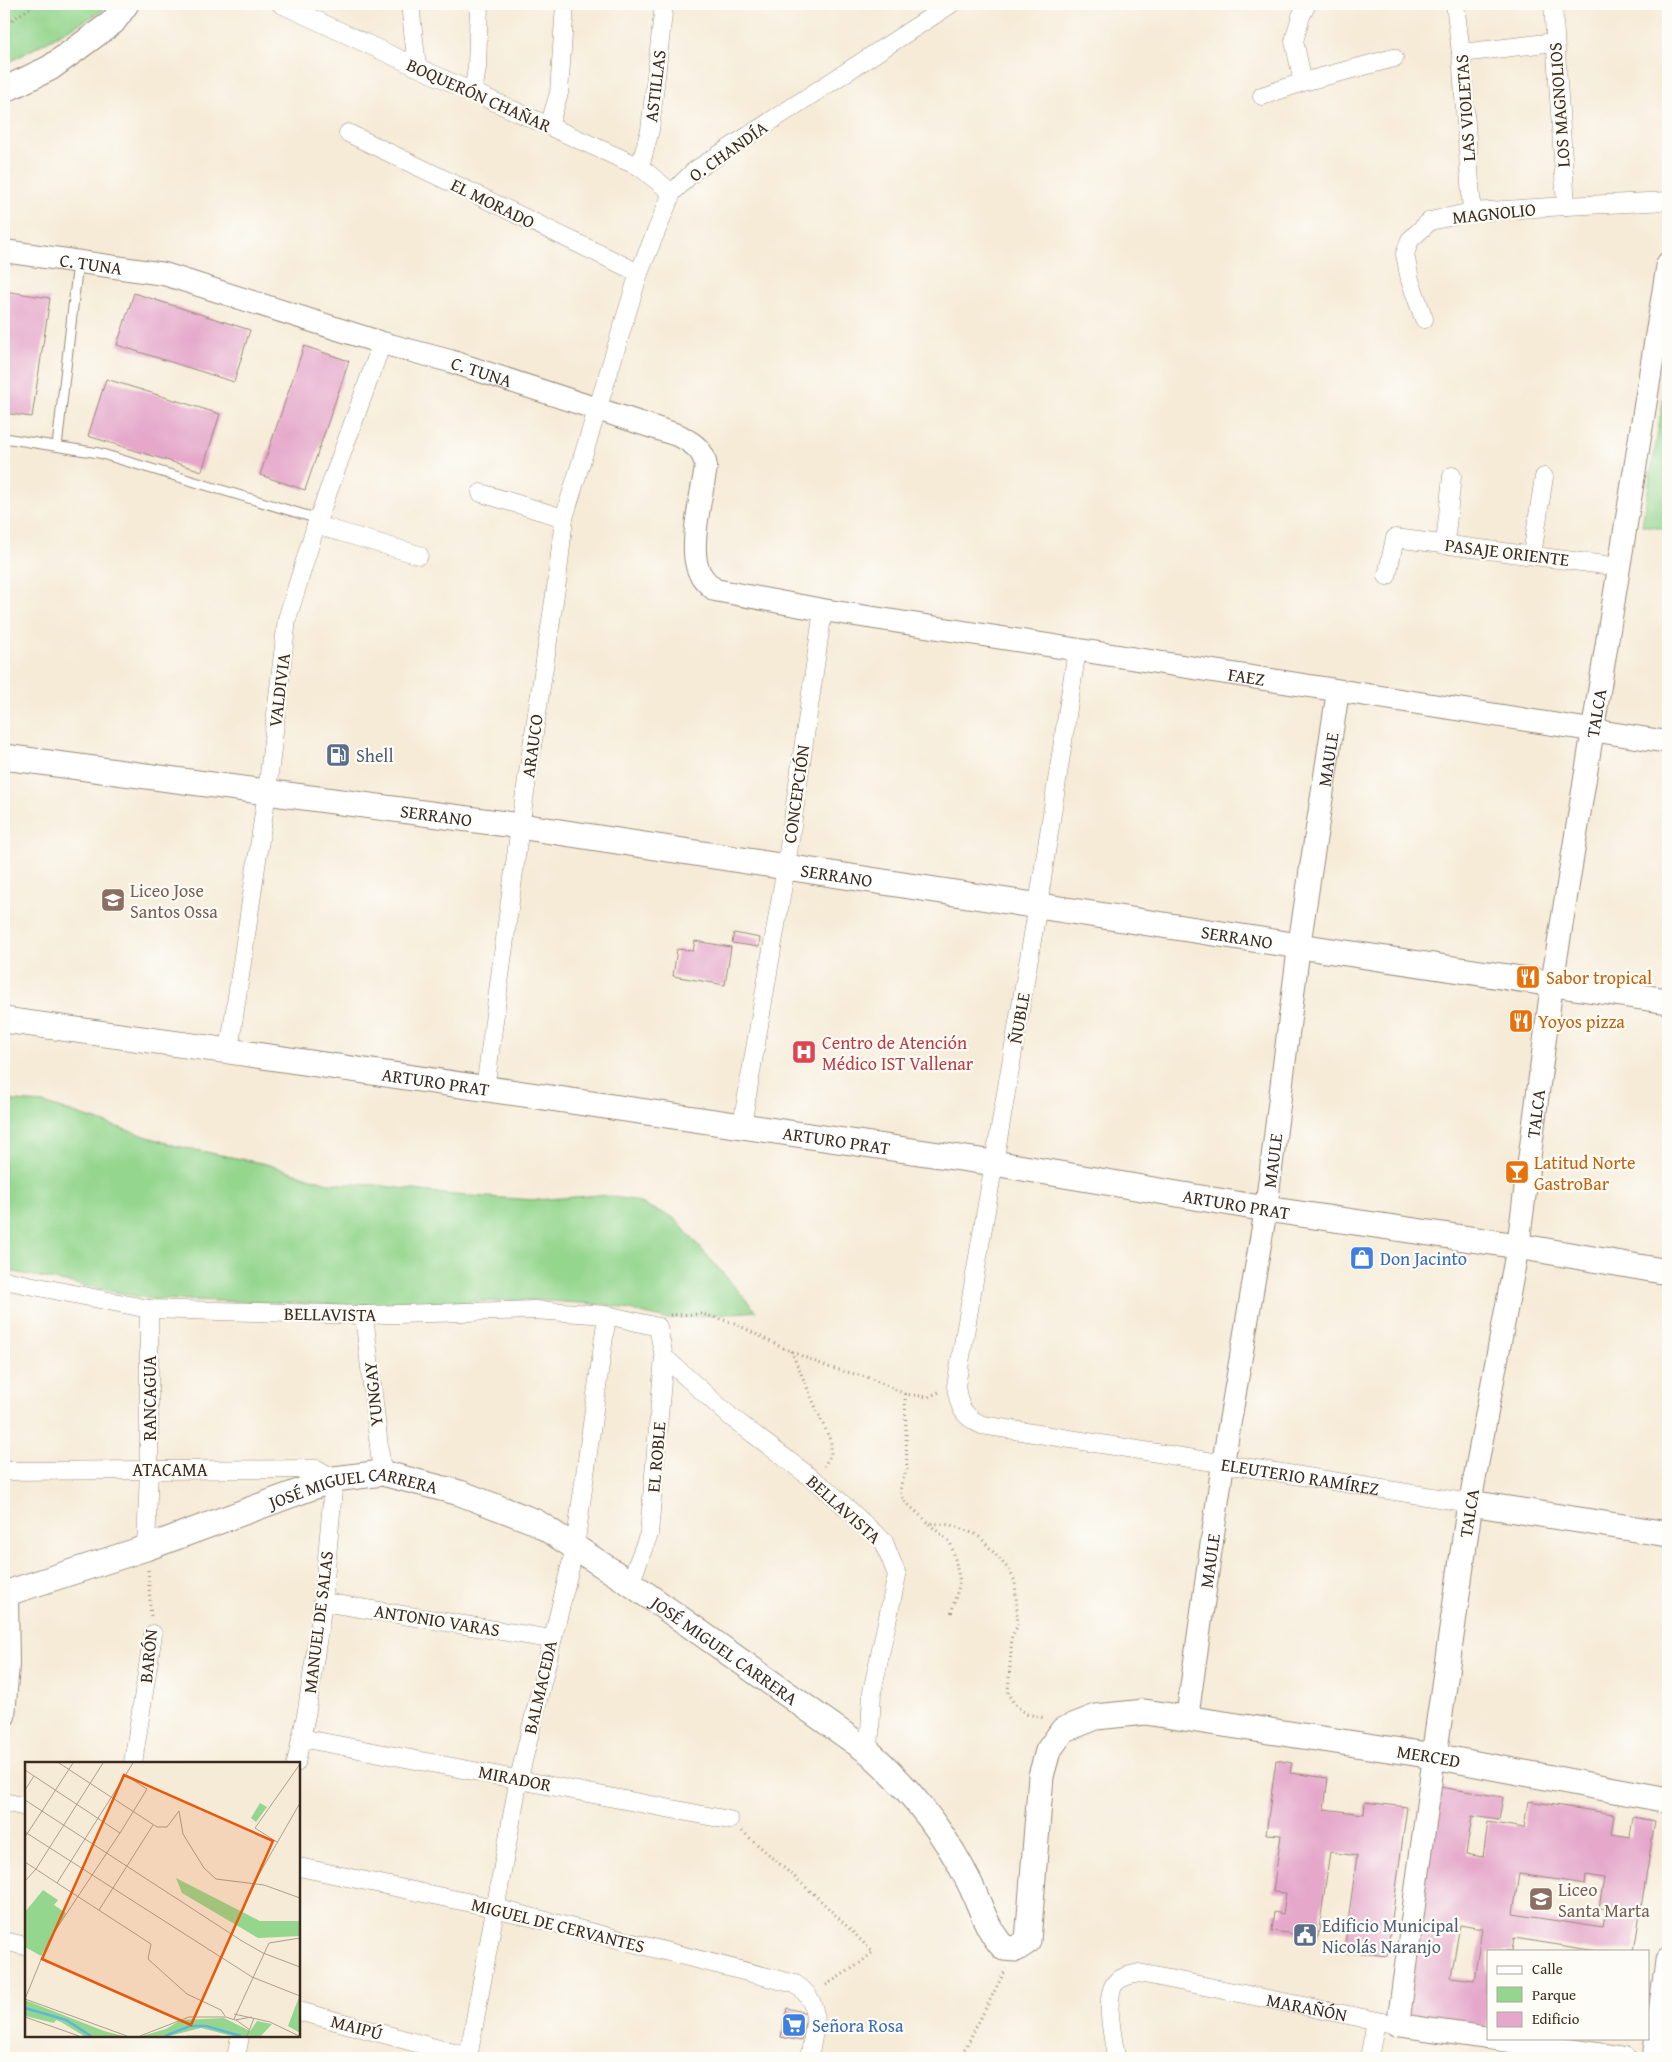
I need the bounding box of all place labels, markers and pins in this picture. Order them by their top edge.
fuel station icon: Shell [325,742,351,768]
place label: Shell [356,742,393,769]
place label: Liceo Jose Santos Ossa [130,877,218,925]
school or university icon: Liceo Jose Santos Ossa [100,887,126,913]
restaurant icon: Sabor tropical [1515,964,1541,990]
place label: Sabor tropical [1546,964,1652,991]
restaurant icon: Yoyos pizza [1508,1008,1534,1034]
place label: Yoyos pizza [1538,1008,1625,1035]
place label: Centro de Atención Médico IST Vallenar [822,1029,974,1077]
hospital icon: Centro de Atención Médico IST Vallenar [791,1039,817,1065]
place label: Latitud Norte GastroBar [1534,1149,1636,1197]
bar icon: Latitud Norte GastroBar [1504,1159,1530,1185]
shop icon: Don Jacinto [1349,1245,1375,1271]
place label: Don Jacinto [1380,1245,1467,1272]
place label: Liceo Santa Marta [1558,1876,1650,1924]
school or university icon: Liceo Santa Marta [1528,1886,1554,1912]
place label: Edificio Municipal Nicolás Naranjo [1322,1912,1459,1960]
public building icon: Edificio Municipal Nicolás Naranjo [1292,1922,1318,1948]
supermarket icon: Señora Rosa [781,2012,807,2038]
place label: Señora Rosa [812,2012,904,2039]

